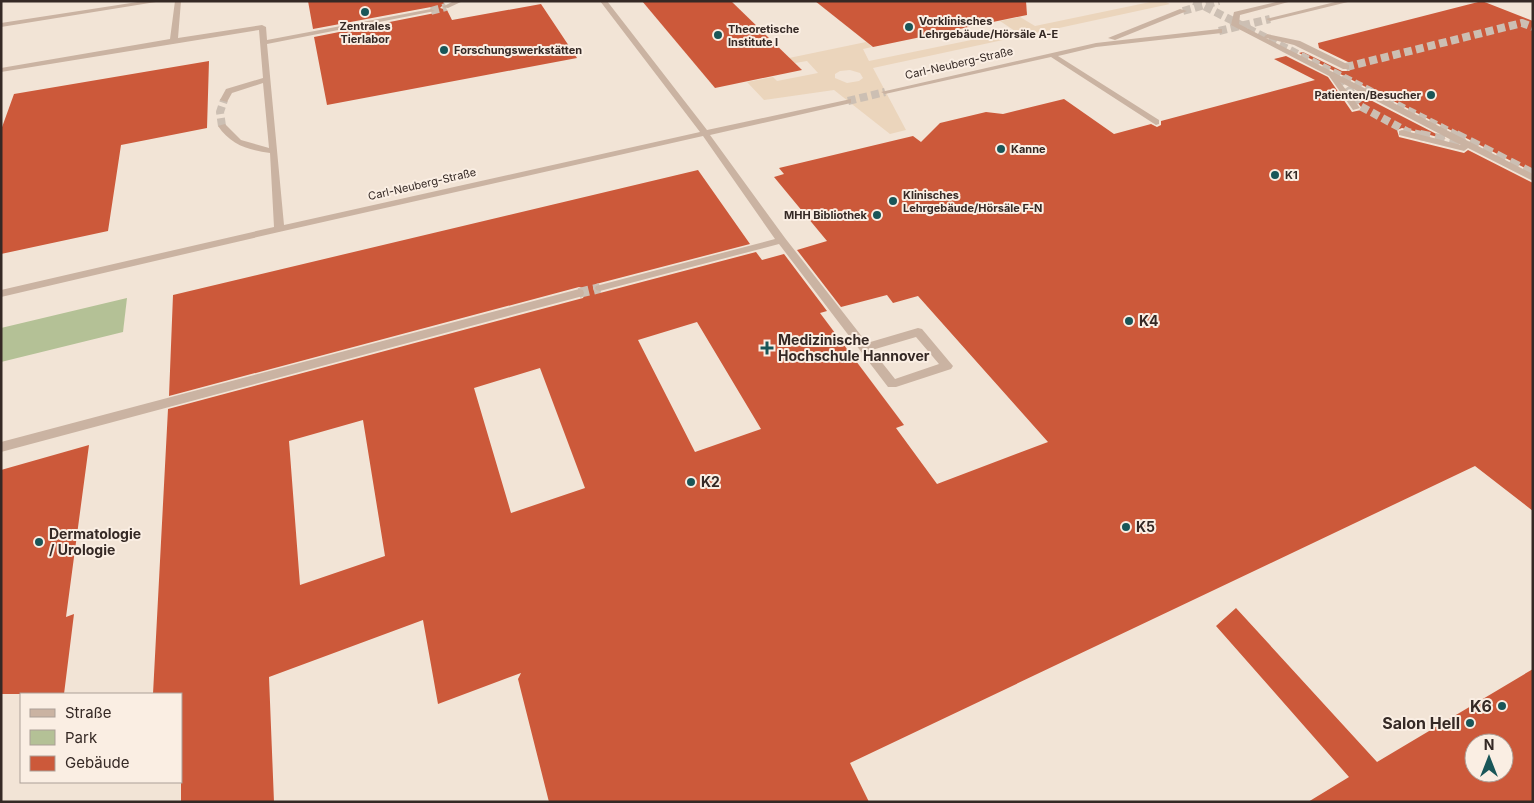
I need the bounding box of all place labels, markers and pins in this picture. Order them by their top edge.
marker: Zentrales Tierlabor [359,6,371,18]
place label: Vorklinisches Lehrgebäude/Hörsäle A-E [919,14,1058,41]
place label: Zentrales Tierlabor [339,19,391,46]
marker: Vorklinisches Lehrgebäude/Hörsäle A-E [903,21,915,33]
place label: Theoretische Institute I [728,22,800,49]
marker: Theoretische Institute I [712,29,724,41]
place label: Forschungswerkstätten [454,43,582,57]
marker: Forschungswerkstätten [438,44,450,56]
place label: Patienten/Besucher [1314,88,1422,102]
marker: Patienten/Besucher [1425,89,1437,101]
place label: Kanne [1011,142,1046,156]
marker: Kanne [995,143,1007,155]
place label: K1 [1285,168,1298,182]
marker: K1 [1269,169,1281,181]
place label: Klinisches Lehrgebäude/Hörsäle F-N [903,188,1042,215]
marker: Klinisches Lehrgebäude/Hörsäle F-N [887,195,899,207]
place label: MHH Bibliothek [784,208,868,222]
marker: MHH Bibliothek [871,209,883,221]
place label: K4 [1139,312,1159,329]
marker: K4 [1123,315,1135,327]
place label: Medizinische Hochschule Hannover [778,331,930,364]
marker: Medizinische Hochschule Hannover [760,341,774,355]
place label: K2 [701,473,720,490]
marker: K2 [685,476,697,488]
place label: K5 [1136,518,1155,535]
marker: K5 [1120,521,1132,533]
place label: Dermatologie / Urologie [49,525,141,558]
marker: Dermatologie / Urologie [33,536,45,548]
place label: K6 [1470,696,1492,716]
marker: K6 [1496,700,1508,712]
place label: Salon Hell [1382,713,1460,733]
marker: Salon Hell [1464,717,1476,729]

